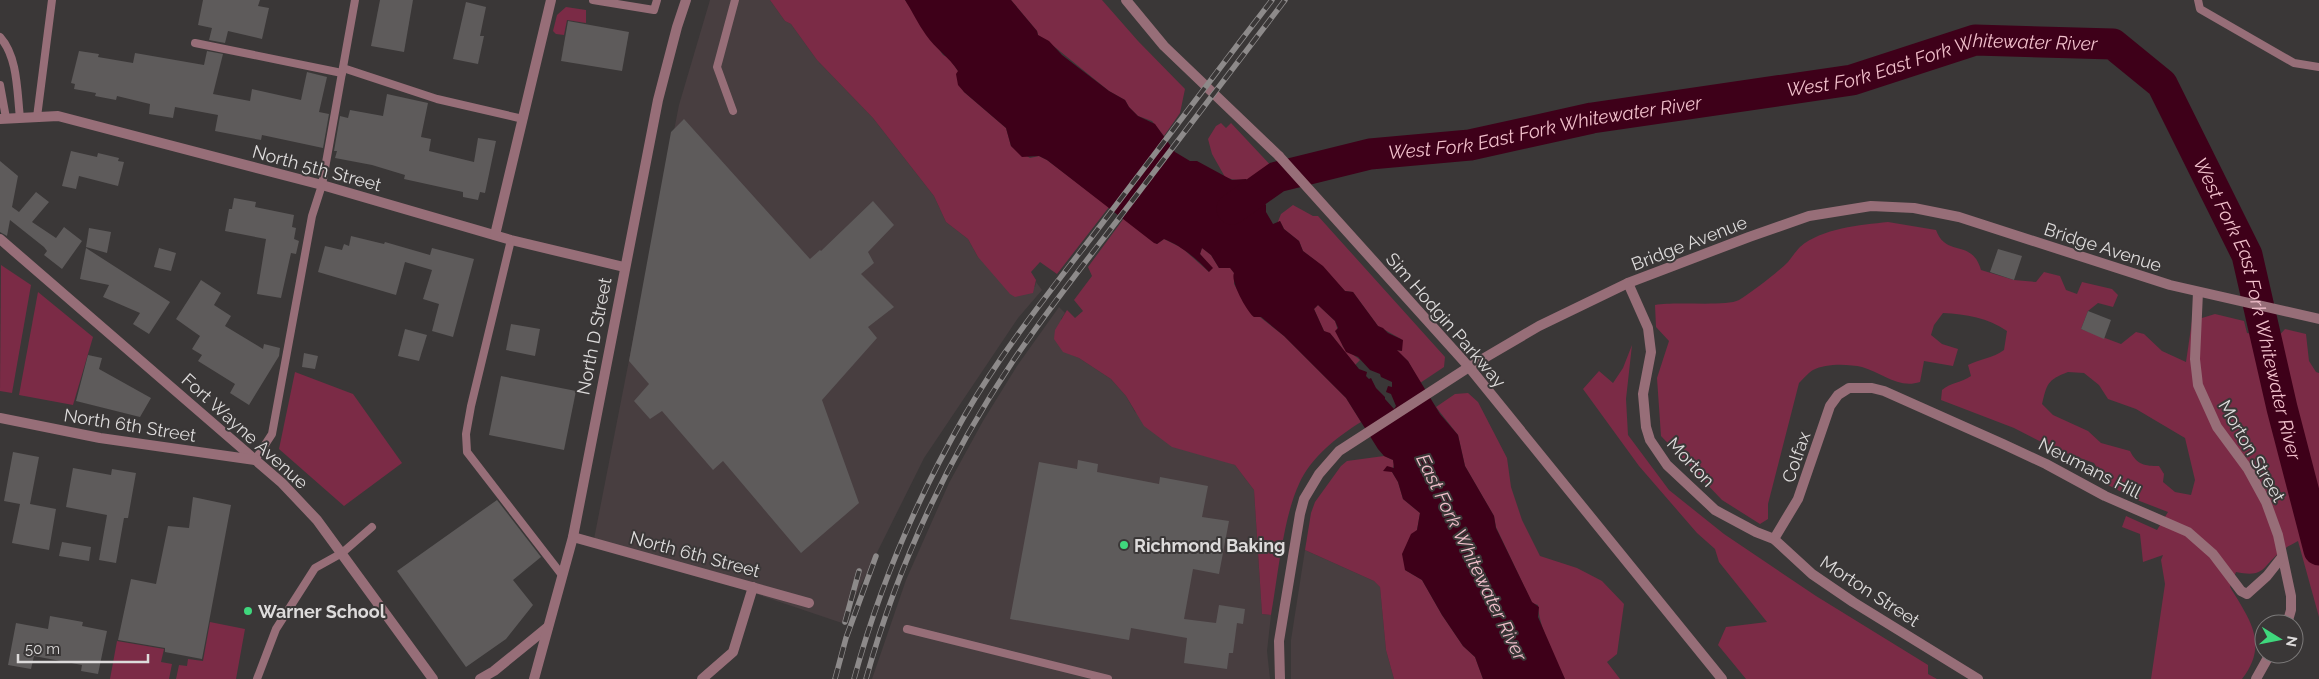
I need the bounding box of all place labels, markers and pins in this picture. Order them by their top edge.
place label: Richmond Baking [1134,535,1285,556]
marker: Richmond Baking [1118,539,1130,551]
place label: Warner School [258,601,386,622]
marker: Warner School [242,605,254,617]

